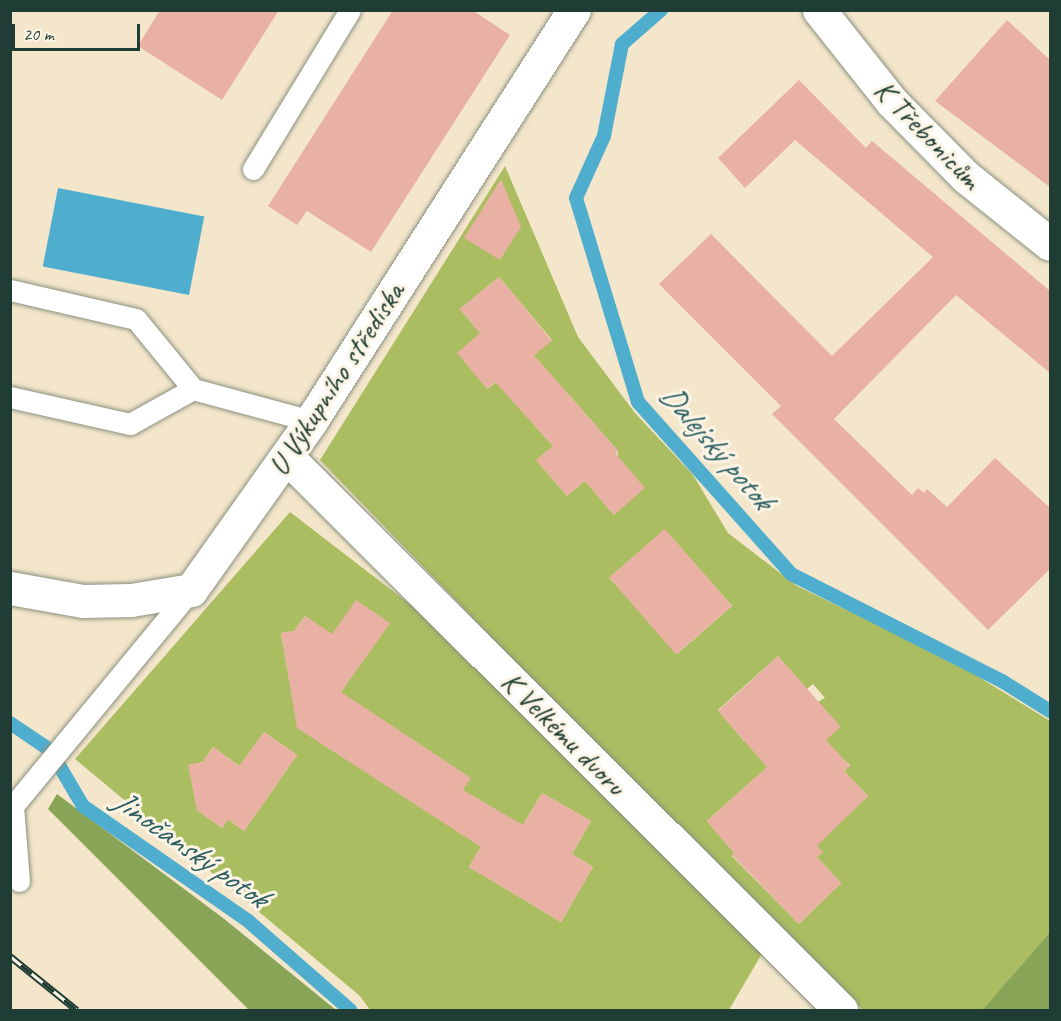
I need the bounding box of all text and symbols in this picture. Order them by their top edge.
scale bar [15,12,142,50]
text: 20 m [23,23,54,45]
street label: K Třebonicům [867,72,989,196]
street label: U Výkupního střediska [260,276,412,482]
water label: Dalejský potok [651,377,781,517]
street label: K Velkému dvoru [494,663,634,803]
water label: Jinočanský potok [105,782,275,916]

